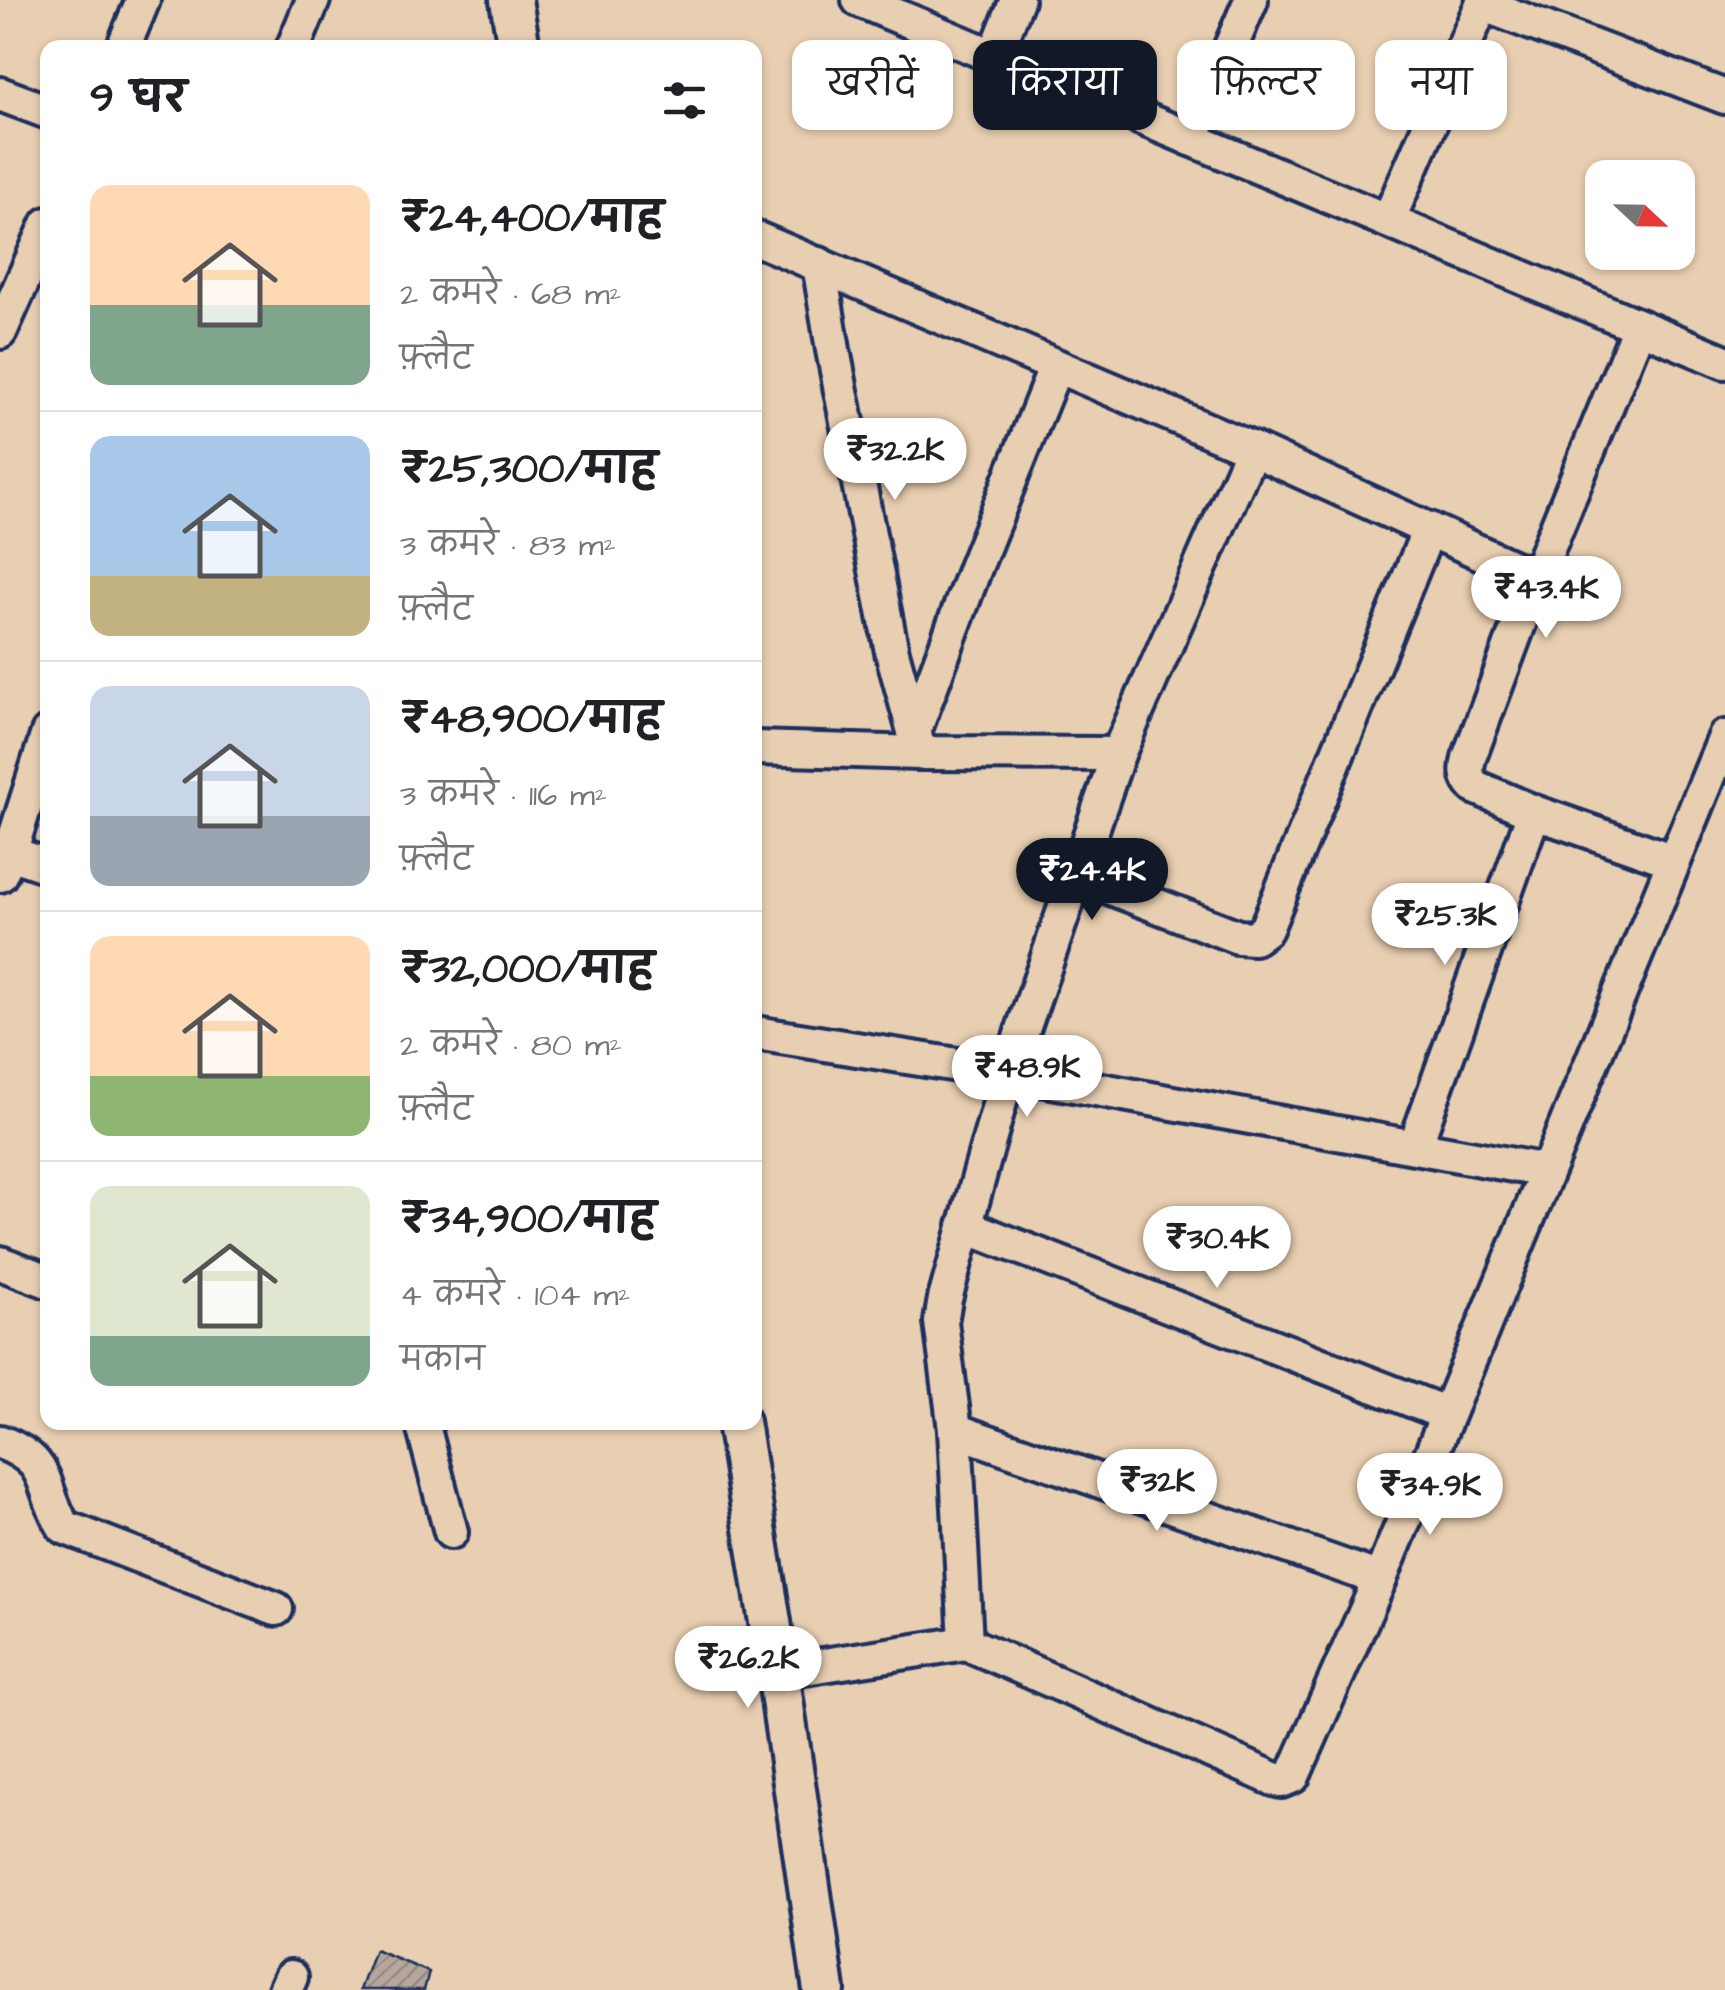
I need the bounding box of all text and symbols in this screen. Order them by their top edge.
chip: खरीदें [792,40,953,130]
chip: किराया [973,40,1157,130]
chip: फ़िल्टर [1177,40,1355,130]
chip: नया [1375,40,1507,130]
text: 9 घर [90,70,187,128]
icon: filters [657,73,712,128]
north arrow [1585,160,1695,270]
map controls [1585,160,1695,270]
text: ₹24,400/माह [400,190,663,248]
icon: home [170,225,290,345]
text: 2 कमरे · 68 m² [400,272,622,317]
text: फ़्लैट [400,337,473,382]
pin: ₹32.2K [814,418,976,503]
text: ₹32.2K [846,428,944,473]
text: ₹25,300/माह [400,441,657,499]
icon: home [170,476,290,596]
text: 3 कमरे · 83 m² [400,523,616,568]
pin: ₹43.4K [1465,556,1627,641]
text: ₹43.4K [1493,566,1599,611]
text: फ़्लैट [400,588,473,633]
text: ₹48,900/माह [400,691,662,749]
icon: home [170,726,290,846]
text: 3 कमरे · 116 m² [400,773,607,818]
text: फ़्लैट [400,838,473,883]
pin: ₹24.4K [1011,838,1173,923]
text: ₹24.4K [1038,848,1146,893]
pin: ₹25.3K [1364,883,1526,968]
text: ₹25.3K [1393,893,1497,938]
text: ₹32,000/माह [400,941,654,999]
icon: home [170,976,290,1096]
text: 2 कमरे · 80 m² [400,1023,622,1068]
pin: ₹48.9K [946,1035,1108,1120]
text: ₹48.9K [974,1045,1080,1090]
text: फ़्लैट [400,1088,473,1133]
text: ₹34,900/माह [400,1191,656,1249]
pin: ₹30.4K [1136,1206,1298,1291]
text: ₹30.4K [1165,1216,1269,1261]
icon: home [170,1226,290,1346]
text: 4 कमरे · 104 m² [400,1273,630,1318]
text: मकान [400,1338,485,1383]
pin: ₹32K [1098,1449,1216,1534]
pin: ₹34.9K [1349,1453,1511,1538]
text: ₹32K [1119,1459,1195,1504]
text: ₹34.9K [1379,1463,1481,1508]
pin: ₹26.2K [667,1626,829,1711]
text: ₹26.2K [697,1636,799,1681]

